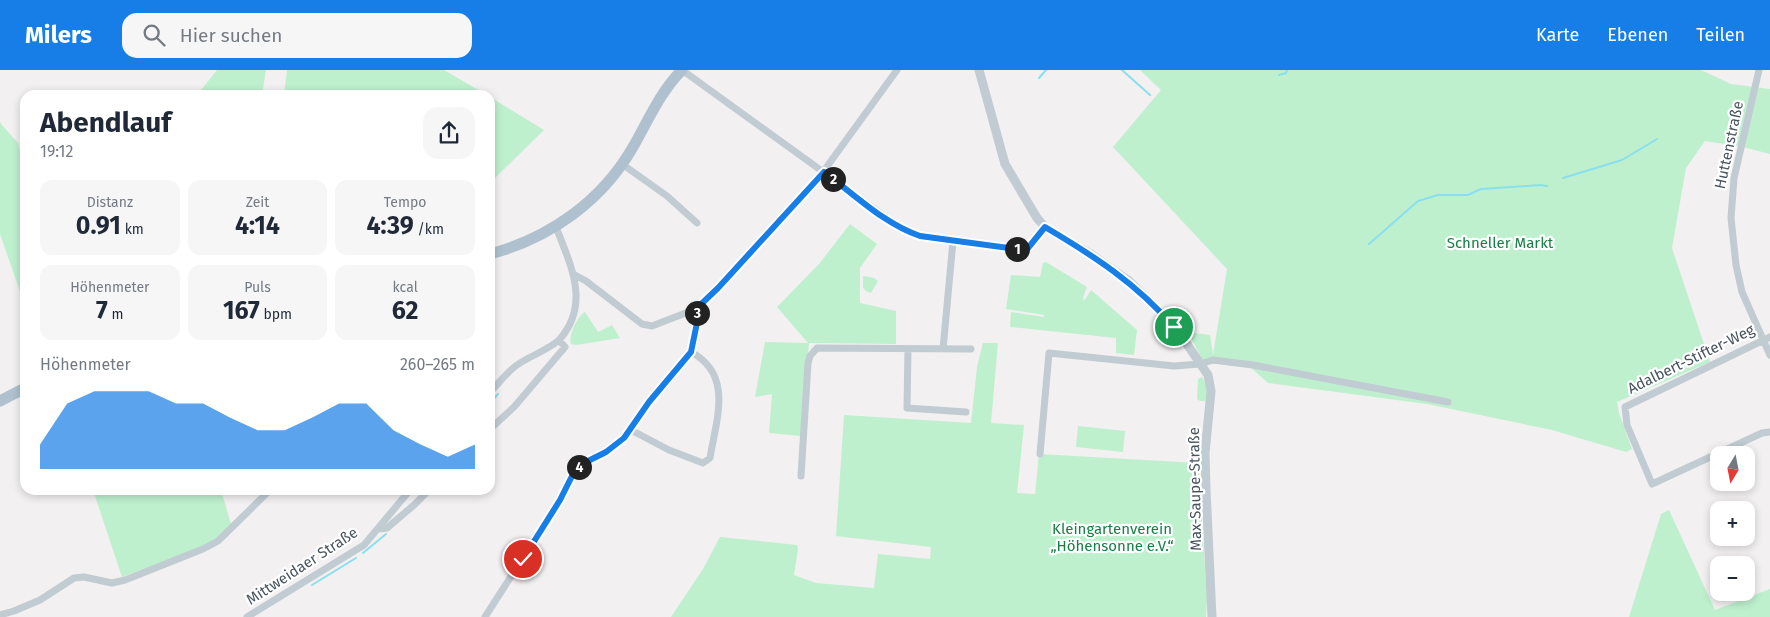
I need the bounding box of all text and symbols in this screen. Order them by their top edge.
search box [122,13,472,58]
text: Milers [25,21,92,49]
icon: search [140,21,168,49]
text: Hier suchen [180,24,282,47]
text: Karte [1536,24,1579,46]
text: Ebenen [1607,24,1668,46]
text: Teilen [1696,24,1745,46]
street label: Huttenstraße [1711,99,1747,191]
text: Abendlauf [40,106,171,139]
button: share [423,107,475,159]
text: 19:12 [40,142,73,161]
pin: 2 [820,166,846,192]
text: 2 [830,171,837,188]
text: Distanz [87,194,133,211]
text: Zeit [246,194,269,211]
text: Tempo [384,194,426,211]
text: 0.91 [76,211,121,241]
text: 4:14 [235,211,280,241]
text: 4:39 [366,211,414,241]
text: km [121,221,144,238]
text: /km [414,221,444,238]
park label: Schneller Markt [1447,234,1554,252]
pin: 1 [1004,236,1030,262]
text: 1 [1014,241,1021,258]
text: Höhenmeter [70,279,149,296]
text: Puls [244,279,271,296]
text: kcal [393,279,418,296]
text: 7 [96,296,108,326]
text: 167 [223,296,260,326]
text: 62 [392,296,419,326]
pin: 3 [684,300,710,326]
text: 3 [694,305,701,322]
text: m [108,306,124,323]
text: bpm [260,306,292,323]
pin [1153,306,1195,348]
icon: arrive [1160,313,1188,341]
street label: Adalbert-Stifter-Weg [1625,320,1758,398]
text: Höhenmeter [40,355,131,374]
text: 260–265 m [400,355,475,374]
street label: Max-Saupe-Straße [1185,427,1205,551]
north arrow [1710,446,1755,491]
map controls [1710,446,1755,601]
pin: 4 [566,454,592,480]
text: 4 [576,459,583,476]
button: + [1710,501,1755,546]
park label: Kleingartenverein „Höhensonne e.V.“ [1051,520,1173,555]
street label: Mittweidaer Straße [243,523,361,609]
pin [502,538,544,580]
icon: check [509,545,537,573]
button: − [1710,556,1755,601]

